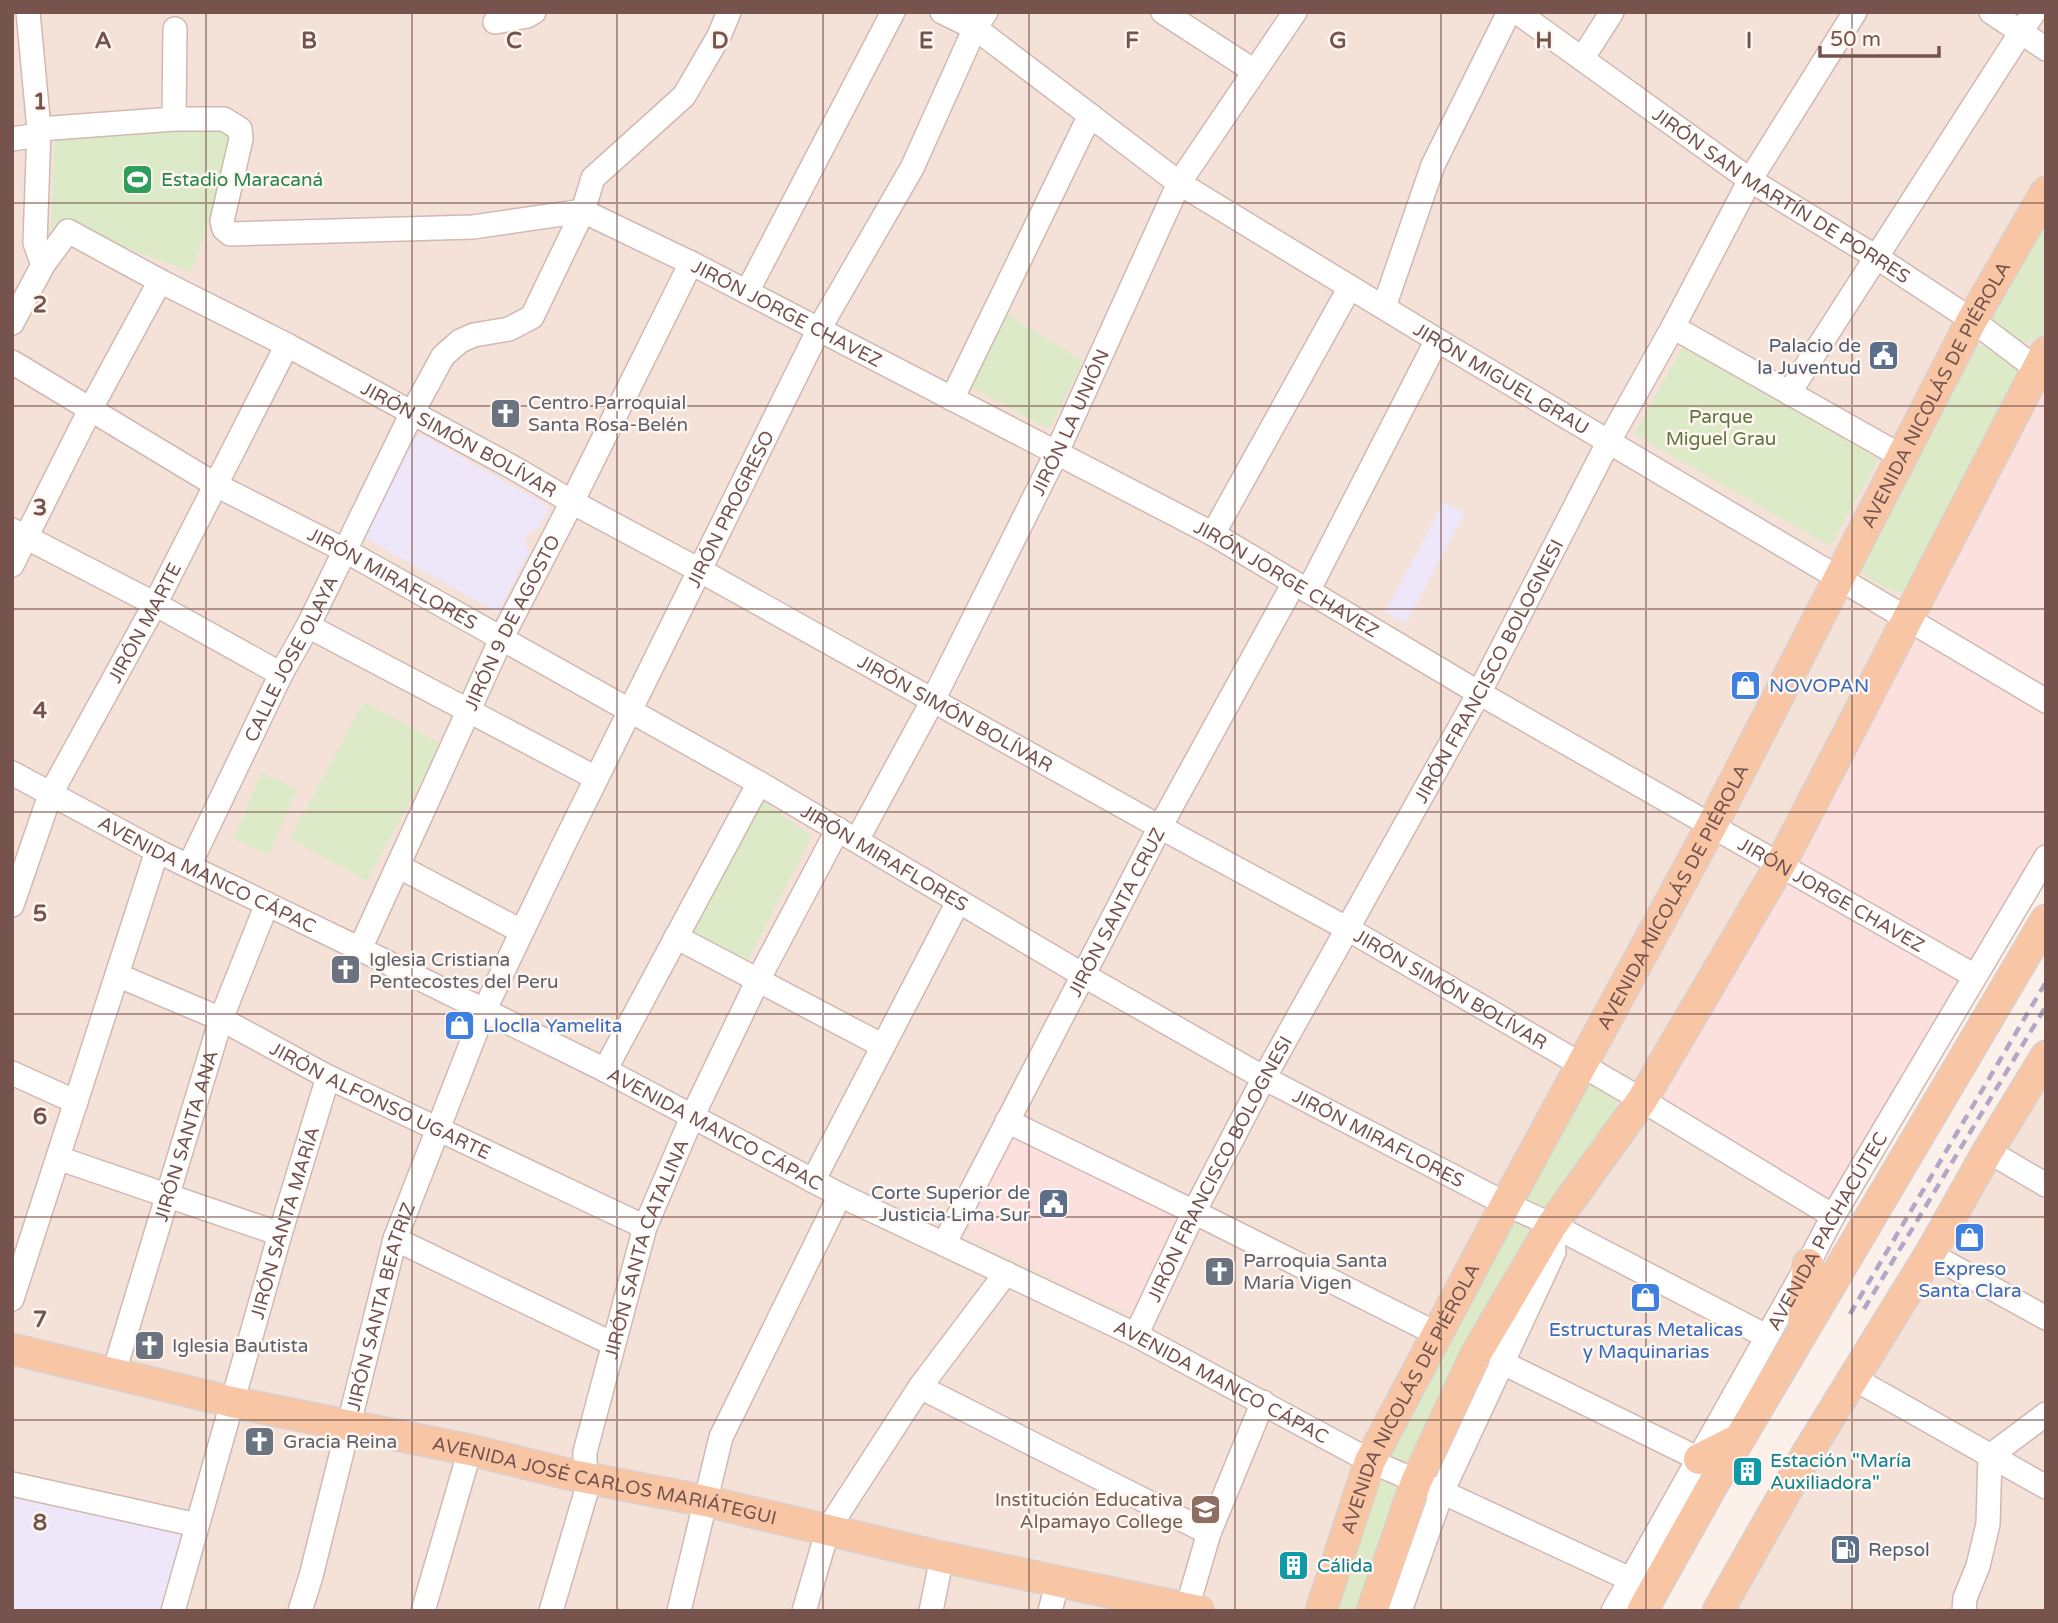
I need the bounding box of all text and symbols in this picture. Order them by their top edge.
scale bar [1820,14,1939,58]
text: A [94,27,112,55]
text: B [301,27,317,55]
text: C [506,27,522,55]
text: D [711,27,729,55]
text: E [919,27,933,55]
text: F [1125,27,1139,55]
text: G [1329,27,1347,55]
text: H [1535,27,1553,55]
text: I [1746,27,1752,55]
text: 50 m [1830,27,1881,52]
text: 1 [33,88,47,116]
street label: JIRÓN SAN MARTÍN DE PORRES [1648,103,1914,288]
sports icon: Estadio Maracaná [121,162,155,196]
place label: Estadio Maracaná [161,169,323,191]
street label: JIRÓN JORGE CHAVEZ [688,255,885,372]
street label: AVENIDA NICOLÁS DE PIÉROLA [1857,258,2016,532]
text: 2 [33,291,47,319]
street label: JIRÓN MIGUEL GRAU [1409,318,1593,440]
place label: Palacio de la Juventud [1757,335,1861,379]
public building icon: Palacio de la Juventud [1867,339,1901,373]
street label: JIRÓN LA UNIÓN [1027,346,1114,499]
street label: JIRÓN SIMÓN BOLÍVAR [357,377,560,503]
place label: Centro Parroquial Santa Rosa-Belén [528,392,688,436]
church icon: Centro Parroquial Santa Rosa-Belén [488,396,522,430]
park label: Parque Miguel Grau [1666,406,1776,450]
street label: JIRÓN PROGRESO [683,427,779,591]
text: 3 [33,494,47,522]
street label: JIRÓN JORGE CHAVEZ [1190,516,1383,643]
street label: JIRÓN MIRAFLORES [304,523,481,635]
street label: JIRÓN 9 DE AGOSTO [460,531,565,714]
street label: JIRÓN FRANCISCO BOLOGNESI [1410,536,1568,807]
street label: JIRÓN MARTE [104,559,186,687]
street label: CALLE JOSE OLAYA [240,572,343,746]
street label: JIRÓN SIMÓN BOLÍVAR [854,651,1056,777]
shop icon: NOVOPAN [1729,668,1763,702]
place label: NOVOPAN [1769,675,1869,697]
text: 4 [33,697,48,725]
street label: AVENIDA NICOLÁS DE PIÉROLA [1593,761,1753,1034]
street label: JIRÓN MIRAFLORES [797,800,972,916]
street label: AVENIDA MANCO CÁPAC [94,812,319,938]
street label: JIRÓN SANTA CRUZ [1064,824,1170,1001]
street label: JIRÓN JORGE CHAVEZ [1734,833,1928,957]
text: 5 [33,900,47,928]
street label: JIRÓN SIMÓN BOLÍVAR [1350,925,1551,1054]
place label: Iglesia Cristiana Pentecostes del Peru [369,949,559,993]
church icon: Iglesia Cristiana Pentecostes del Peru [329,953,363,987]
shop icon: Lloclla Yamelita [443,1008,477,1042]
place label: Lloclla Yamelita [483,1015,622,1037]
street label: JIRÓN FRANCISCO BOLOGNESI [1143,1032,1297,1306]
street label: JIRÓN ALFONSO UGARTE [266,1038,494,1164]
street label: JIRÓN SANTA ANA [150,1048,223,1224]
street label: AVENIDA MANCO CÁPAC [604,1063,826,1195]
street label: JIRÓN MIRAFLORES [1289,1085,1468,1192]
text: 6 [33,1103,47,1131]
street label: JIRÓN SANTA MARÍA [246,1124,324,1322]
street label: AVENIDA PACHACÚTEC [1763,1128,1892,1335]
street label: JIRÓN SANTA CATALINA [600,1136,693,1361]
place label: Corte Superior de Justicia Lima Sur [871,1182,1031,1226]
public building icon: Corte Superior de Justicia Lima Sur [1036,1186,1070,1220]
street label: JIRÓN SANTA BEATRIZ [343,1199,420,1413]
shop icon: Expreso Santa Clara [1953,1220,1987,1254]
place label: Parroquia Santa María Vigen [1243,1250,1387,1294]
church icon: Parroquia Santa María Vigen [1203,1254,1237,1288]
place label: Expreso Santa Clara [1918,1258,2022,1302]
street label: AVENIDA NICOLÁS DE PIÉROLA [1337,1260,1485,1537]
shop icon: Estructuras Metalicas y Maquinarias [1629,1281,1663,1315]
text: 7 [33,1306,47,1334]
street label: AVENIDA MANCO CÁPAC [1110,1316,1332,1448]
place label: Estructuras Metalicas y Maquinarias [1549,1319,1743,1363]
church icon: Iglesia Bautista [132,1328,166,1362]
place label: Iglesia Bautista [172,1335,308,1357]
church icon: Gracia Reina [243,1424,277,1458]
place label: Gracia Reina [283,1431,397,1453]
street label: AVENIDA JOSÉ CARLOS MARIÁTEGUI [430,1433,779,1530]
place label: Estación "María Auxiliadora" [1770,1450,1911,1494]
building icon: Estación "María Auxiliadora" [1730,1454,1764,1488]
place label: Institución Educativa Alpamayo College [995,1489,1183,1533]
school or university icon: Institución Educativa Alpamayo College [1189,1493,1223,1527]
text: 8 [33,1509,47,1537]
fuel station icon: Repsol [1828,1532,1862,1566]
place label: Repsol [1868,1539,1930,1561]
building icon: Cálida [1277,1548,1311,1582]
place label: Cálida [1317,1555,1373,1577]

